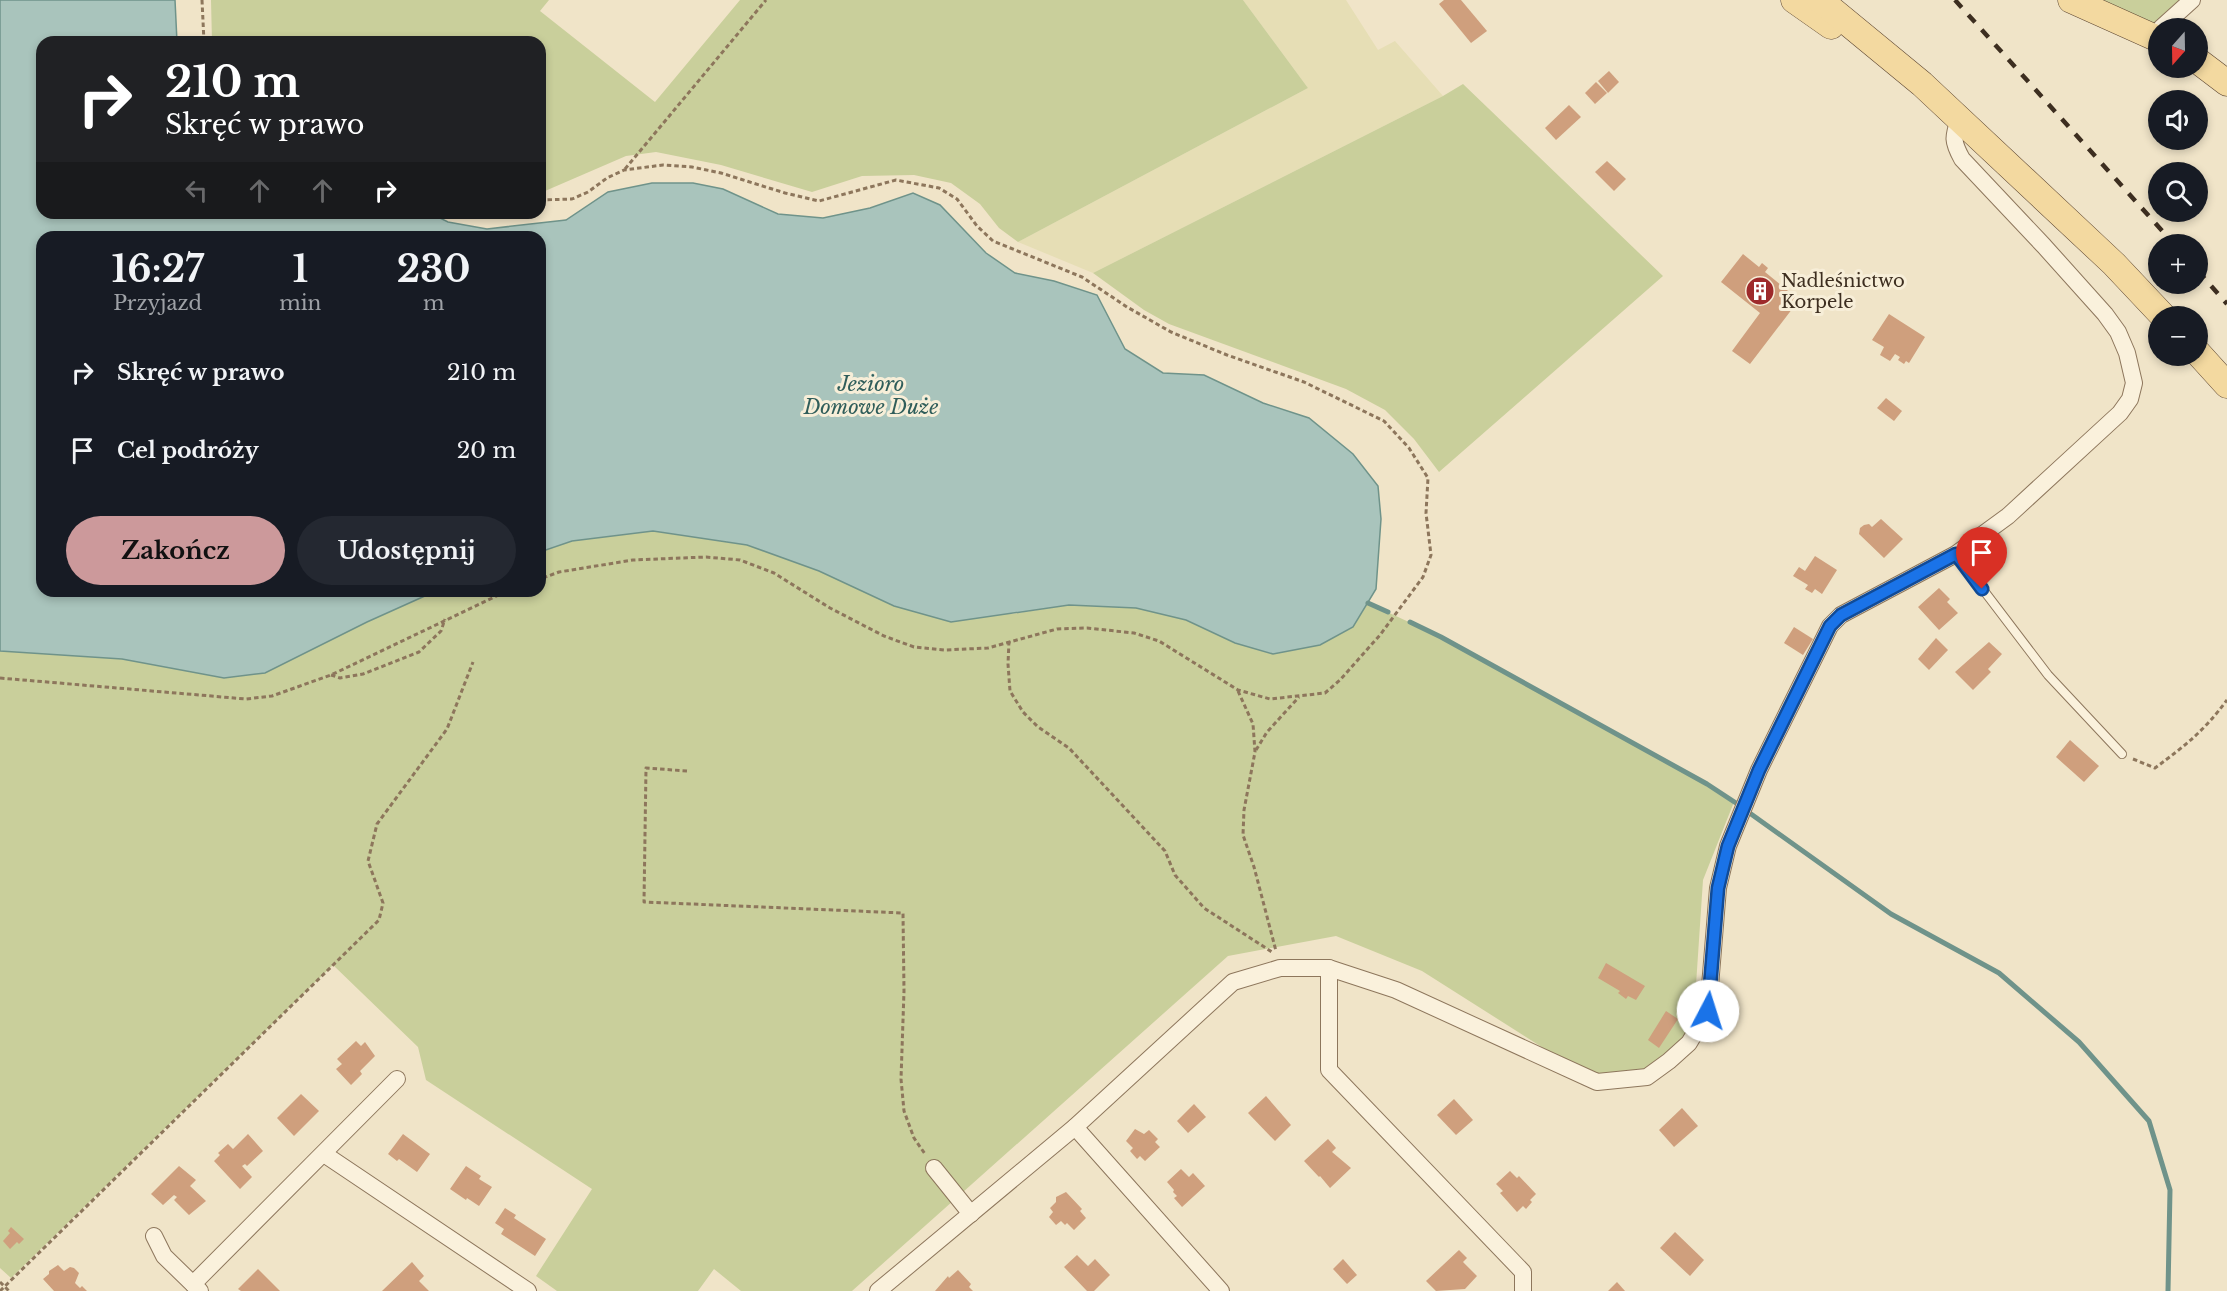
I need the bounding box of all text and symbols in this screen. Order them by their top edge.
north arrow [2148,18,2208,78]
map controls [2148,18,2208,366]
text: 210 m [165,56,300,108]
icon: right [66,60,144,138]
button: sound [2148,90,2208,150]
text: Skręć w prawo [165,108,364,141]
button: search [2148,162,2208,222]
icon: left [180,174,213,207]
icon: ahead [243,174,276,207]
icon: ahead [306,174,339,207]
icon: right [369,174,402,207]
button: + [2148,234,2208,294]
text: 16:27 [112,247,204,292]
text: 1 [292,247,308,292]
text: 230 [397,247,470,292]
place label: Nadleśnictwo Korpele [1781,270,1905,313]
building icon: Nadleśnictwo Korpele [1744,275,1776,307]
text: Przyjazd [113,291,202,315]
text: min [279,291,321,315]
text: m [423,291,444,315]
button: − [2148,306,2208,366]
icon: right [66,356,99,389]
text: Skręć w prawo [117,359,284,386]
text: 210 m [447,359,516,386]
water label: Jezioro Domowe Duże [803,372,938,419]
icon: arrive [66,434,99,467]
text: Cel podróży [117,437,259,464]
text: 20 m [457,437,516,464]
button: Zakończ [66,516,285,585]
button: Udostępnij [297,516,516,585]
pin [1956,527,2007,589]
icon: arrive [1965,536,1998,569]
position arrow [1676,979,1740,1043]

